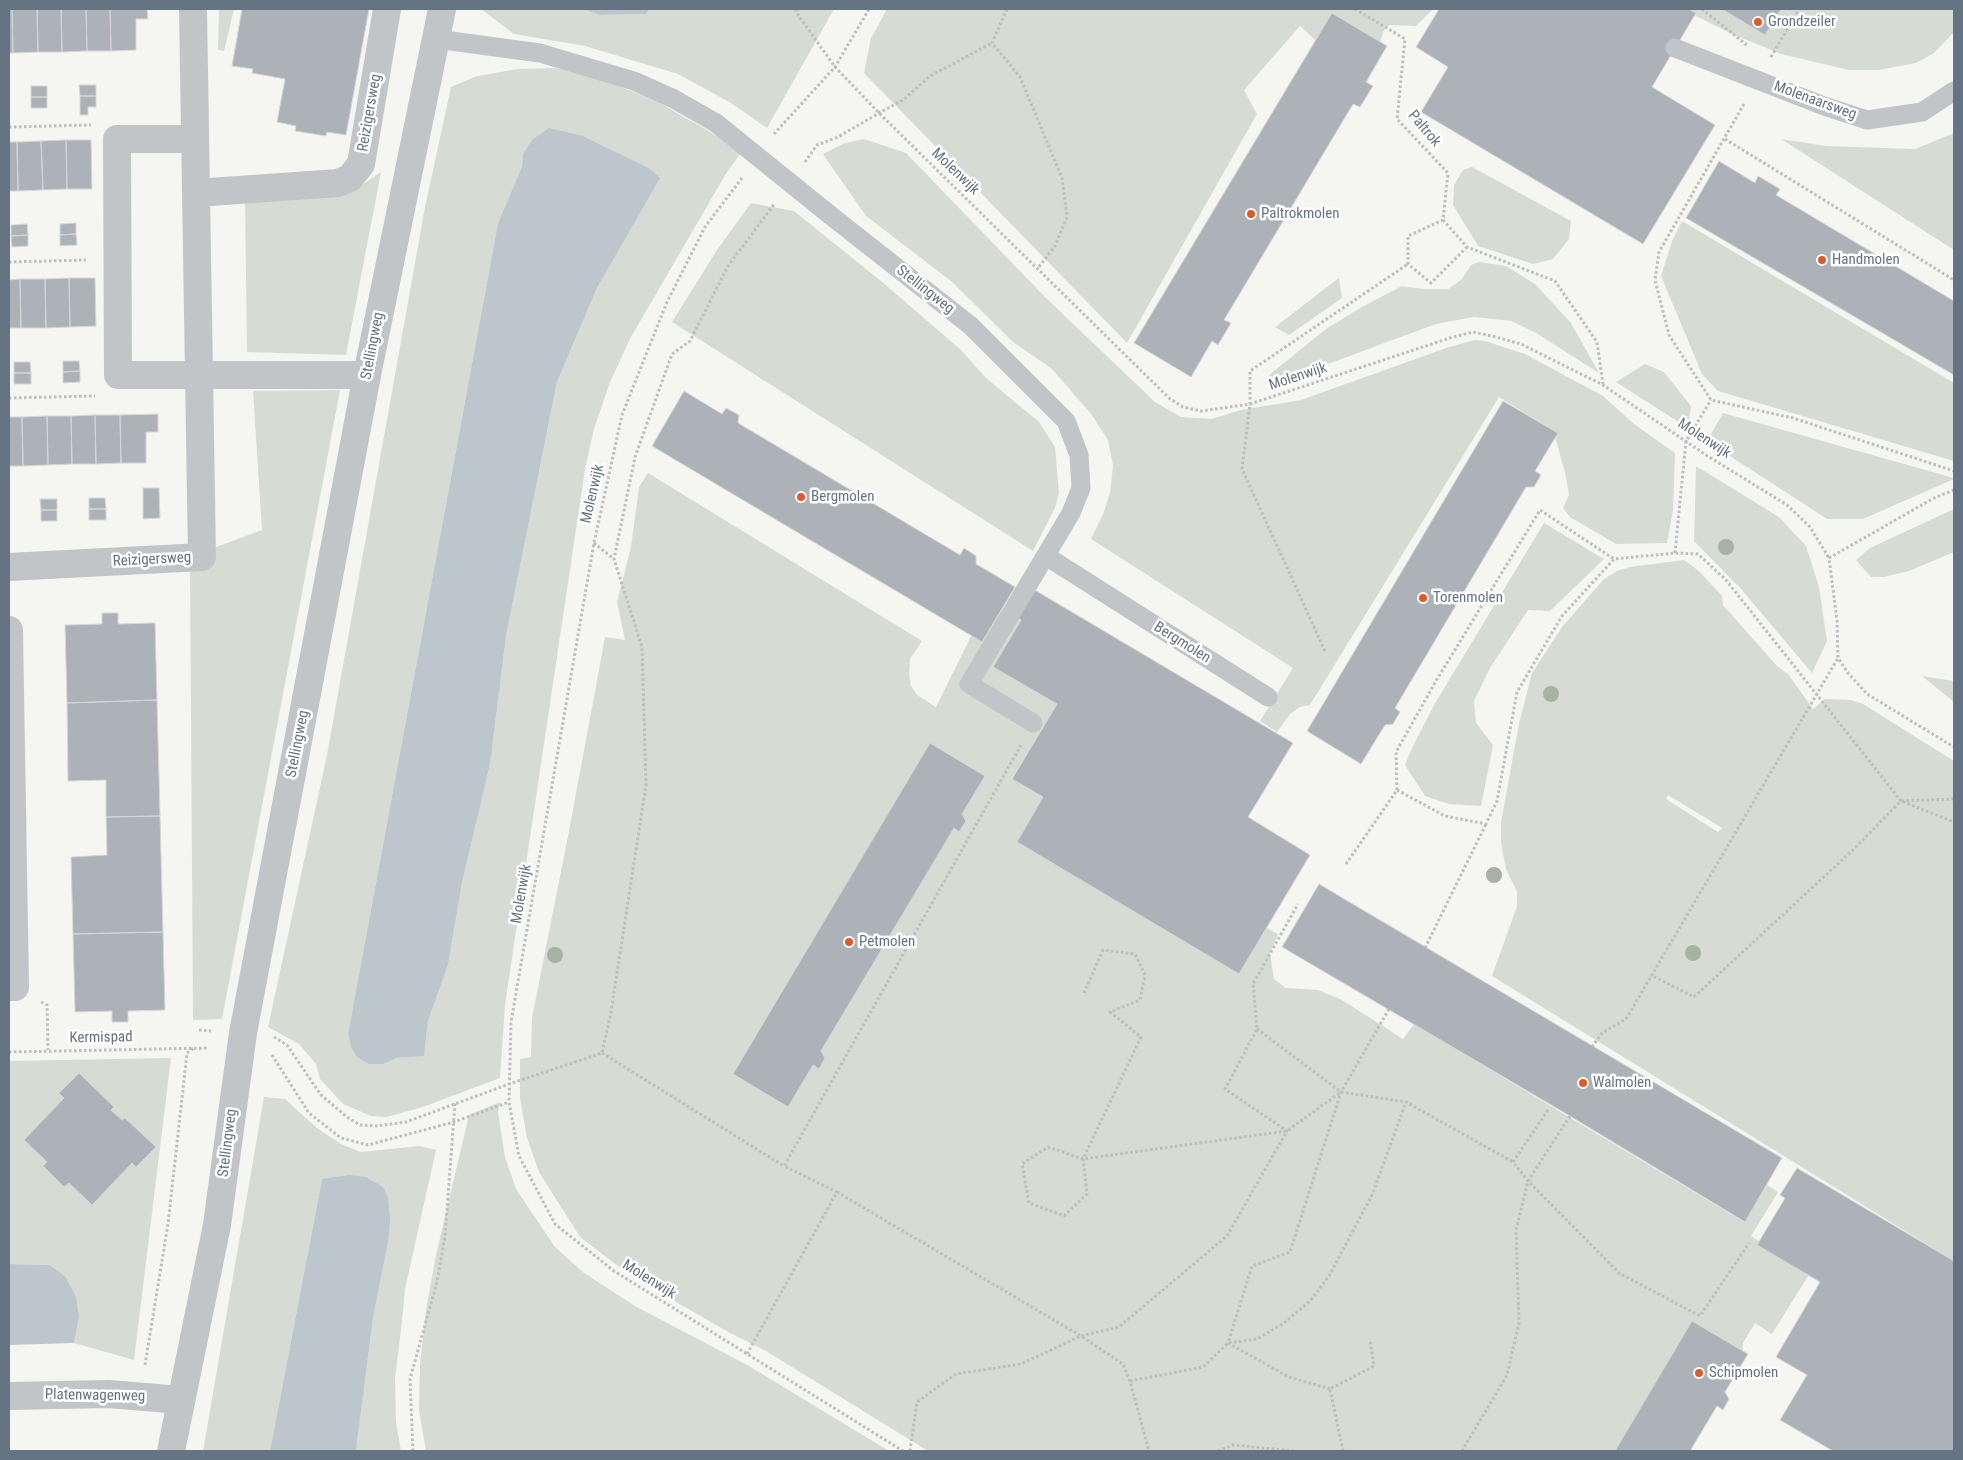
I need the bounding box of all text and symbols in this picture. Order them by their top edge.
place label: Grondzeiler [1768,13,1836,31]
marker: Grondzeiler [1752,16,1764,28]
street label: Reizigersweg [354,73,386,153]
street label: Molenaarsweg [1771,78,1859,124]
street label: Paltrok [1404,107,1444,151]
street label: Molenwijk [927,145,983,199]
place label: Paltrokmolen [1261,205,1340,223]
marker: Paltrokmolen [1245,208,1257,220]
place label: Handmolen [1832,251,1900,269]
marker: Handmolen [1816,254,1828,266]
street label: Stellingweg [893,262,957,318]
street label: Stellingweg [358,311,388,381]
street label: Molenwijk [1267,359,1329,395]
street label: Molenwijk [1674,415,1734,463]
street label: Molenwijk [577,463,609,525]
place label: Bergmolen [811,488,875,506]
marker: Bergmolen [795,491,807,503]
street label: Reizigersweg [112,549,192,571]
place label: Torenmolen [1433,589,1503,607]
marker: Torenmolen [1417,592,1429,604]
street label: Bergmolen [1150,619,1214,667]
street label: Stellingweg [283,709,313,779]
street label: Molenwijk [508,863,536,925]
place label: Petmolen [859,933,915,951]
marker: Petmolen [843,936,855,948]
street label: Kermispad [69,1028,133,1048]
place label: Walmolen [1593,1074,1651,1092]
marker: Walmolen [1577,1077,1589,1089]
street label: Stellingweg [215,1108,241,1178]
street label: Molenwijk [619,1256,679,1304]
place label: Schipmolen [1709,1364,1778,1382]
marker: Schipmolen [1693,1367,1705,1379]
street label: Platenwagenweg [45,1386,145,1406]

